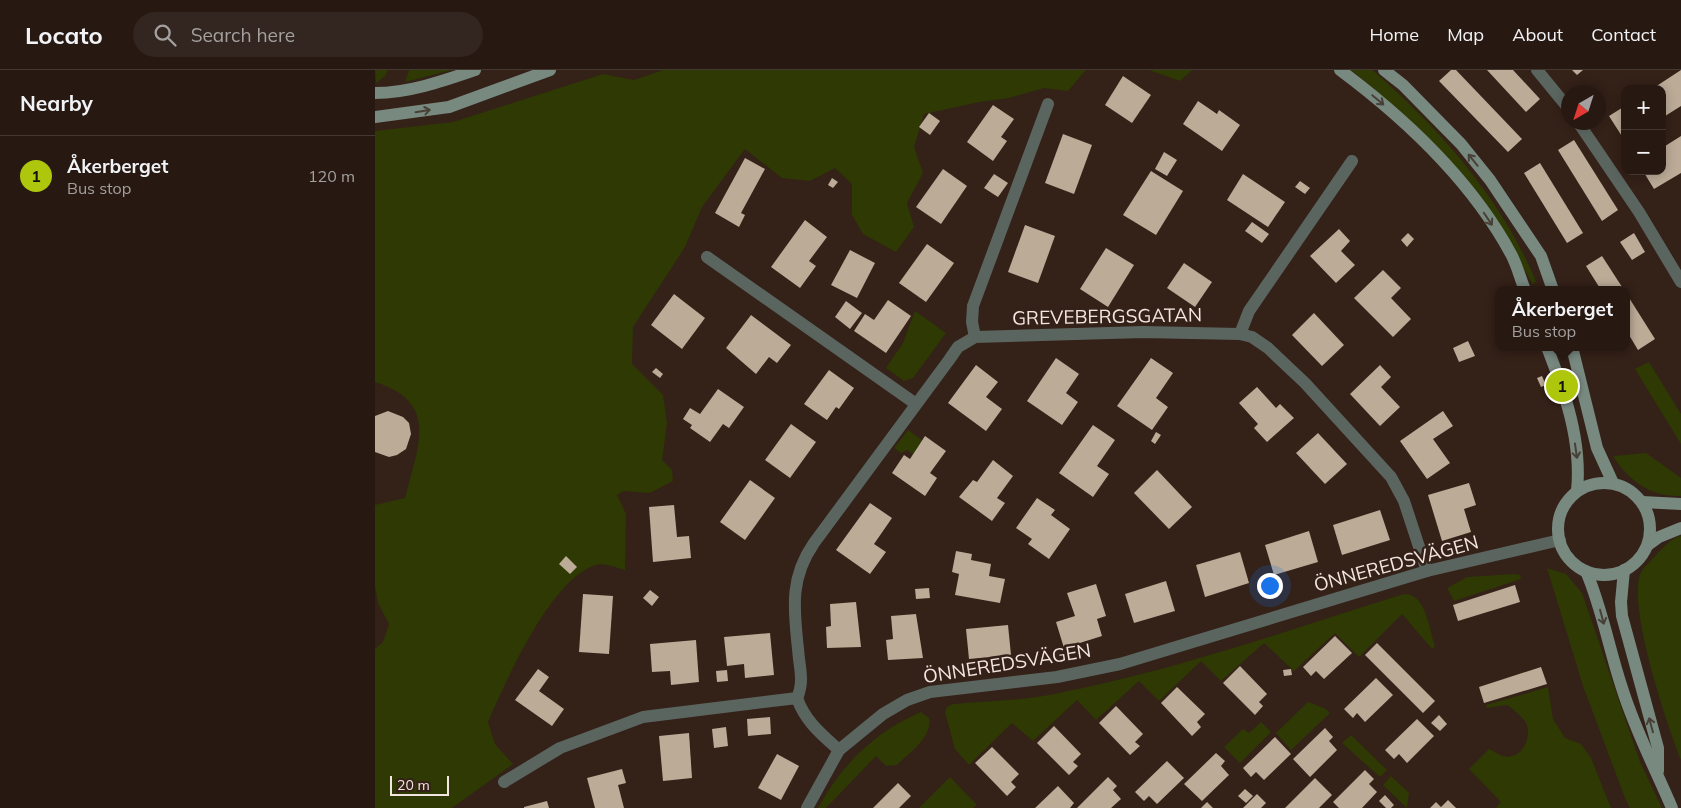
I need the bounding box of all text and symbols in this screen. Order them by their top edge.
search box [133,12,483,57]
text: Locato [25,20,103,50]
icon: search [151,21,179,49]
text: Search here [191,23,295,47]
text: Home [1369,23,1419,46]
text: Map [1447,23,1484,46]
text: About [1512,23,1563,46]
text: Contact [1591,23,1656,46]
north arrow [1561,85,1606,130]
map controls [1621,85,1666,175]
button: + [1621,85,1666,130]
text: Nearby [20,90,93,116]
one-way arrow [1372,94,1385,106]
one-way arrow [415,106,431,116]
button: − [1621,130,1666,175]
one-way arrow [1468,153,1479,166]
text: Åkerberget [67,154,168,178]
text: 1 [31,166,41,186]
text: 120 m [308,166,355,186]
text: Bus stop [67,178,131,198]
one-way arrow [1483,212,1493,226]
popup [1495,286,1630,351]
text: Åkerberget [1512,297,1613,321]
street label: GREVEBERGSGATAN [1012,302,1202,330]
text: Bus stop [1512,321,1576,341]
pin: 1 [1546,367,1578,405]
one-way arrow [1572,443,1582,459]
street label: ÖNNEREDSVÄGEN [1311,529,1481,597]
your location [1257,573,1283,599]
one-way arrow [1598,608,1607,624]
street label: ÖNNEREDSVÄGEN [921,638,1093,688]
one-way arrow [1646,718,1655,734]
scale bar [390,773,449,796]
text: 20 m [397,776,430,794]

